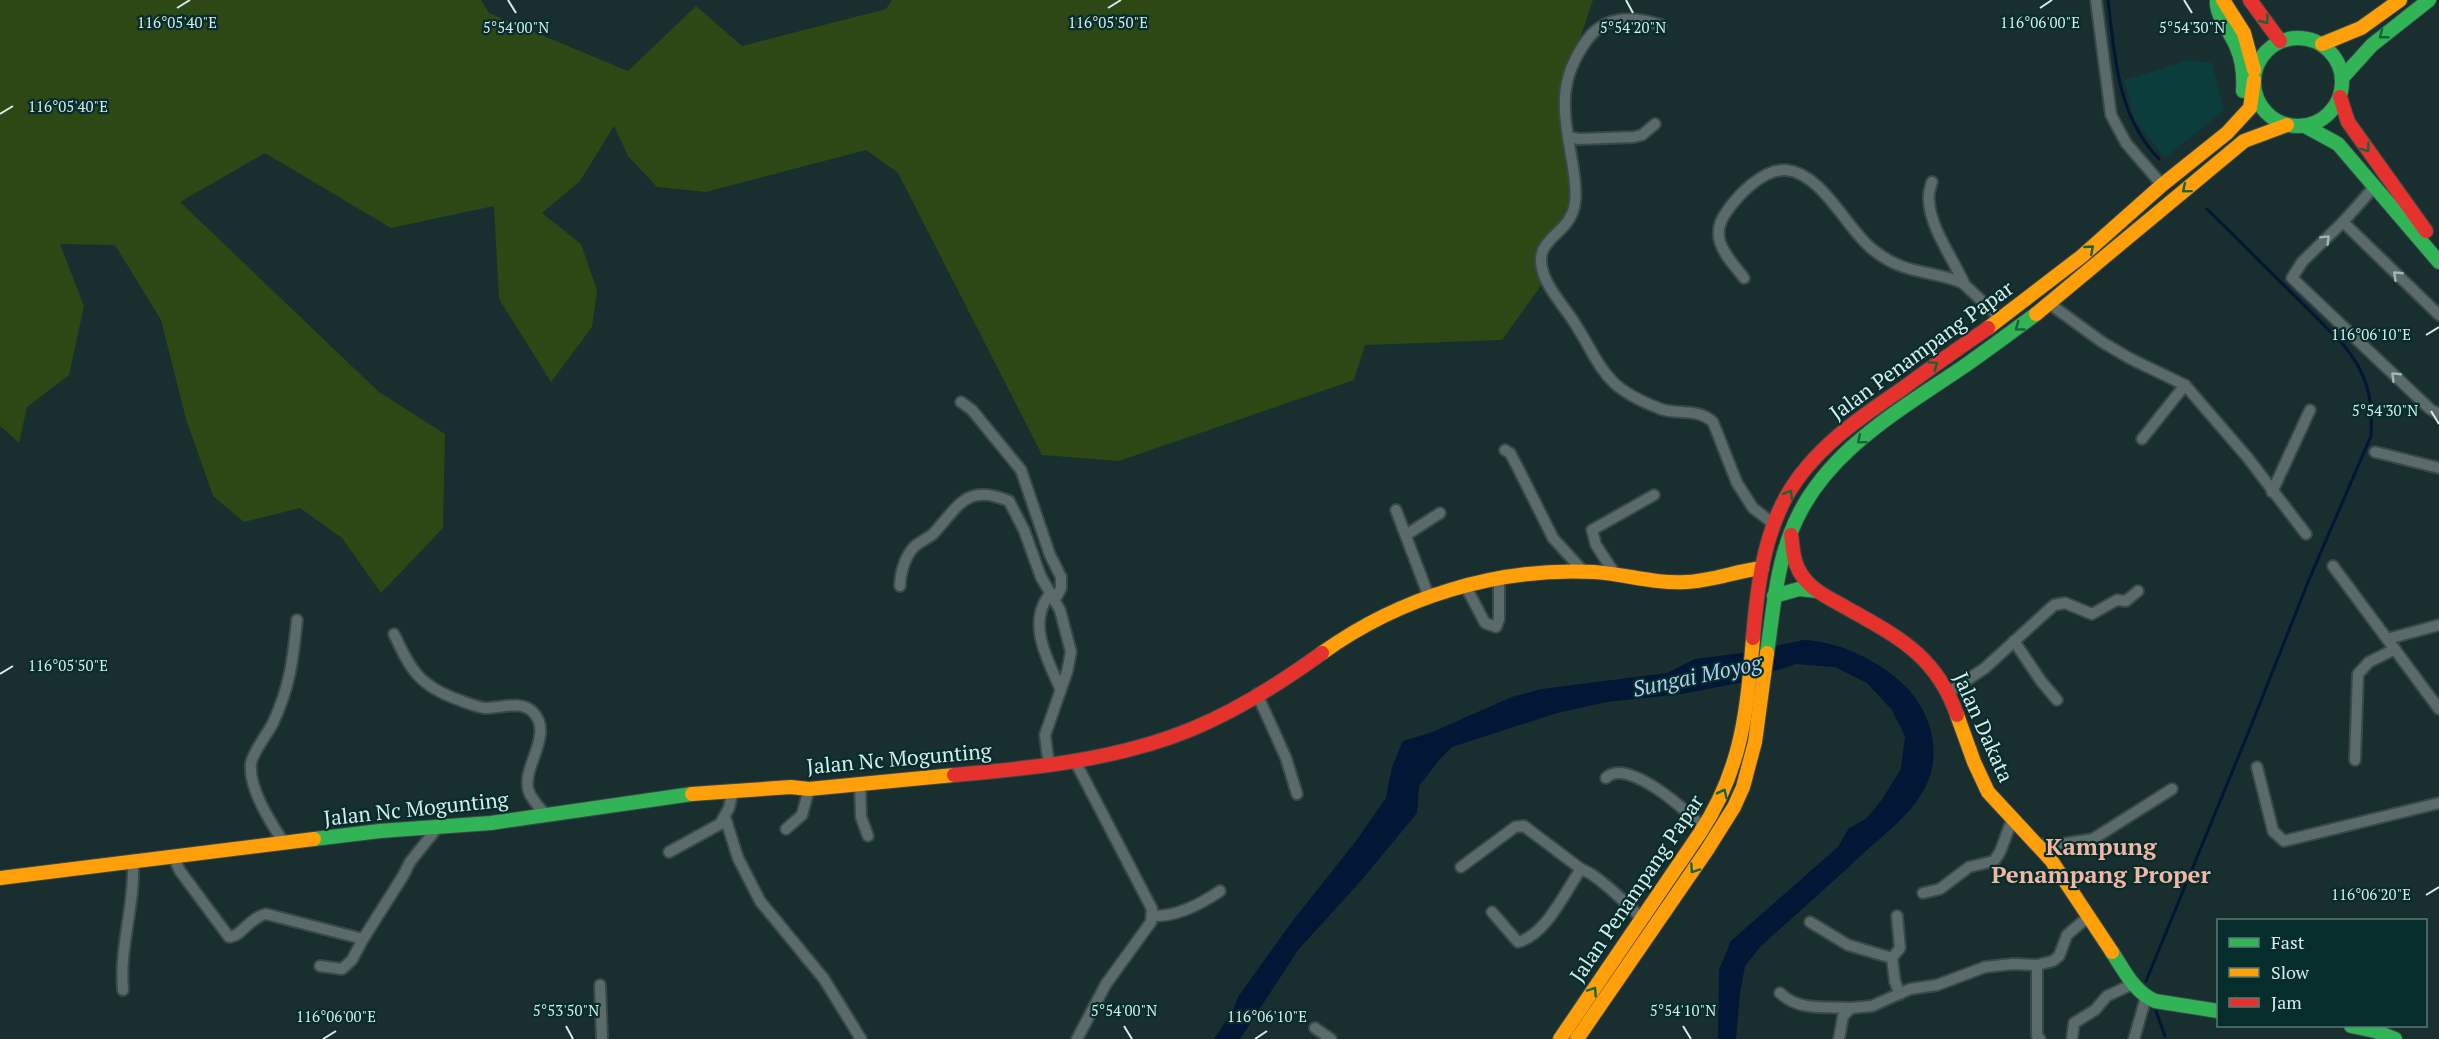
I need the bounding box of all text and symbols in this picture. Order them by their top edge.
text: 116°05'40"E [137,12,217,32]
text: 116°05'50"E [1068,12,1148,32]
text: 116°06'00"E [2000,12,2080,32]
one-way arrow [2258,14,2269,25]
text: 5°54'00"N [483,17,549,37]
text: 5°54'20"N [1600,17,1666,37]
text: 5°54'30"N [2159,17,2225,37]
one-way arrow [2378,28,2389,39]
text: 116°05'40"E [28,96,108,116]
one-way arrow [2359,141,2370,152]
one-way arrow [2182,182,2193,193]
one-way arrow [2318,235,2329,246]
one-way arrow [2083,245,2094,256]
one-way arrow [2393,271,2403,282]
street label: Jalan Penampang Papar [1823,274,2019,426]
one-way arrow [2015,320,2026,331]
text: 116°06'10"E [2331,324,2411,344]
one-way arrow [1927,361,1938,372]
one-way arrow [2392,372,2402,383]
text: 5°54'30"N [2352,400,2418,420]
one-way arrow [1857,433,1868,444]
one-way arrow [1782,490,1794,500]
water label: Sungai Moyog [1630,647,1765,703]
text: 116°05'50"E [28,655,108,675]
street label: Jalan Dakata [1947,668,2021,787]
street label: Jalan Nc Mogunting [805,736,994,780]
street label: Jalan Nc Mogunting [322,784,511,832]
one-way arrow [1716,788,1728,799]
street label: Jalan Penampang Papar [1563,789,1709,987]
district label: Kampung Penampang Proper [1991,830,2211,890]
one-way arrow [1690,862,1701,873]
text: 116°06'20"E [2331,884,2411,904]
legend [2217,919,2427,1027]
text: Fast [2271,930,2305,954]
text: Slow [2271,960,2310,984]
one-way arrow [1586,986,1597,997]
text: Jam [2271,990,2302,1014]
text: 5°53'50"N [533,1000,599,1020]
text: 5°54'00"N [1091,1000,1157,1020]
text: 5°54'10"N [1650,1000,1716,1020]
text: 116°06'00"E [296,1006,376,1026]
text: 116°06'10"E [1227,1006,1307,1026]

